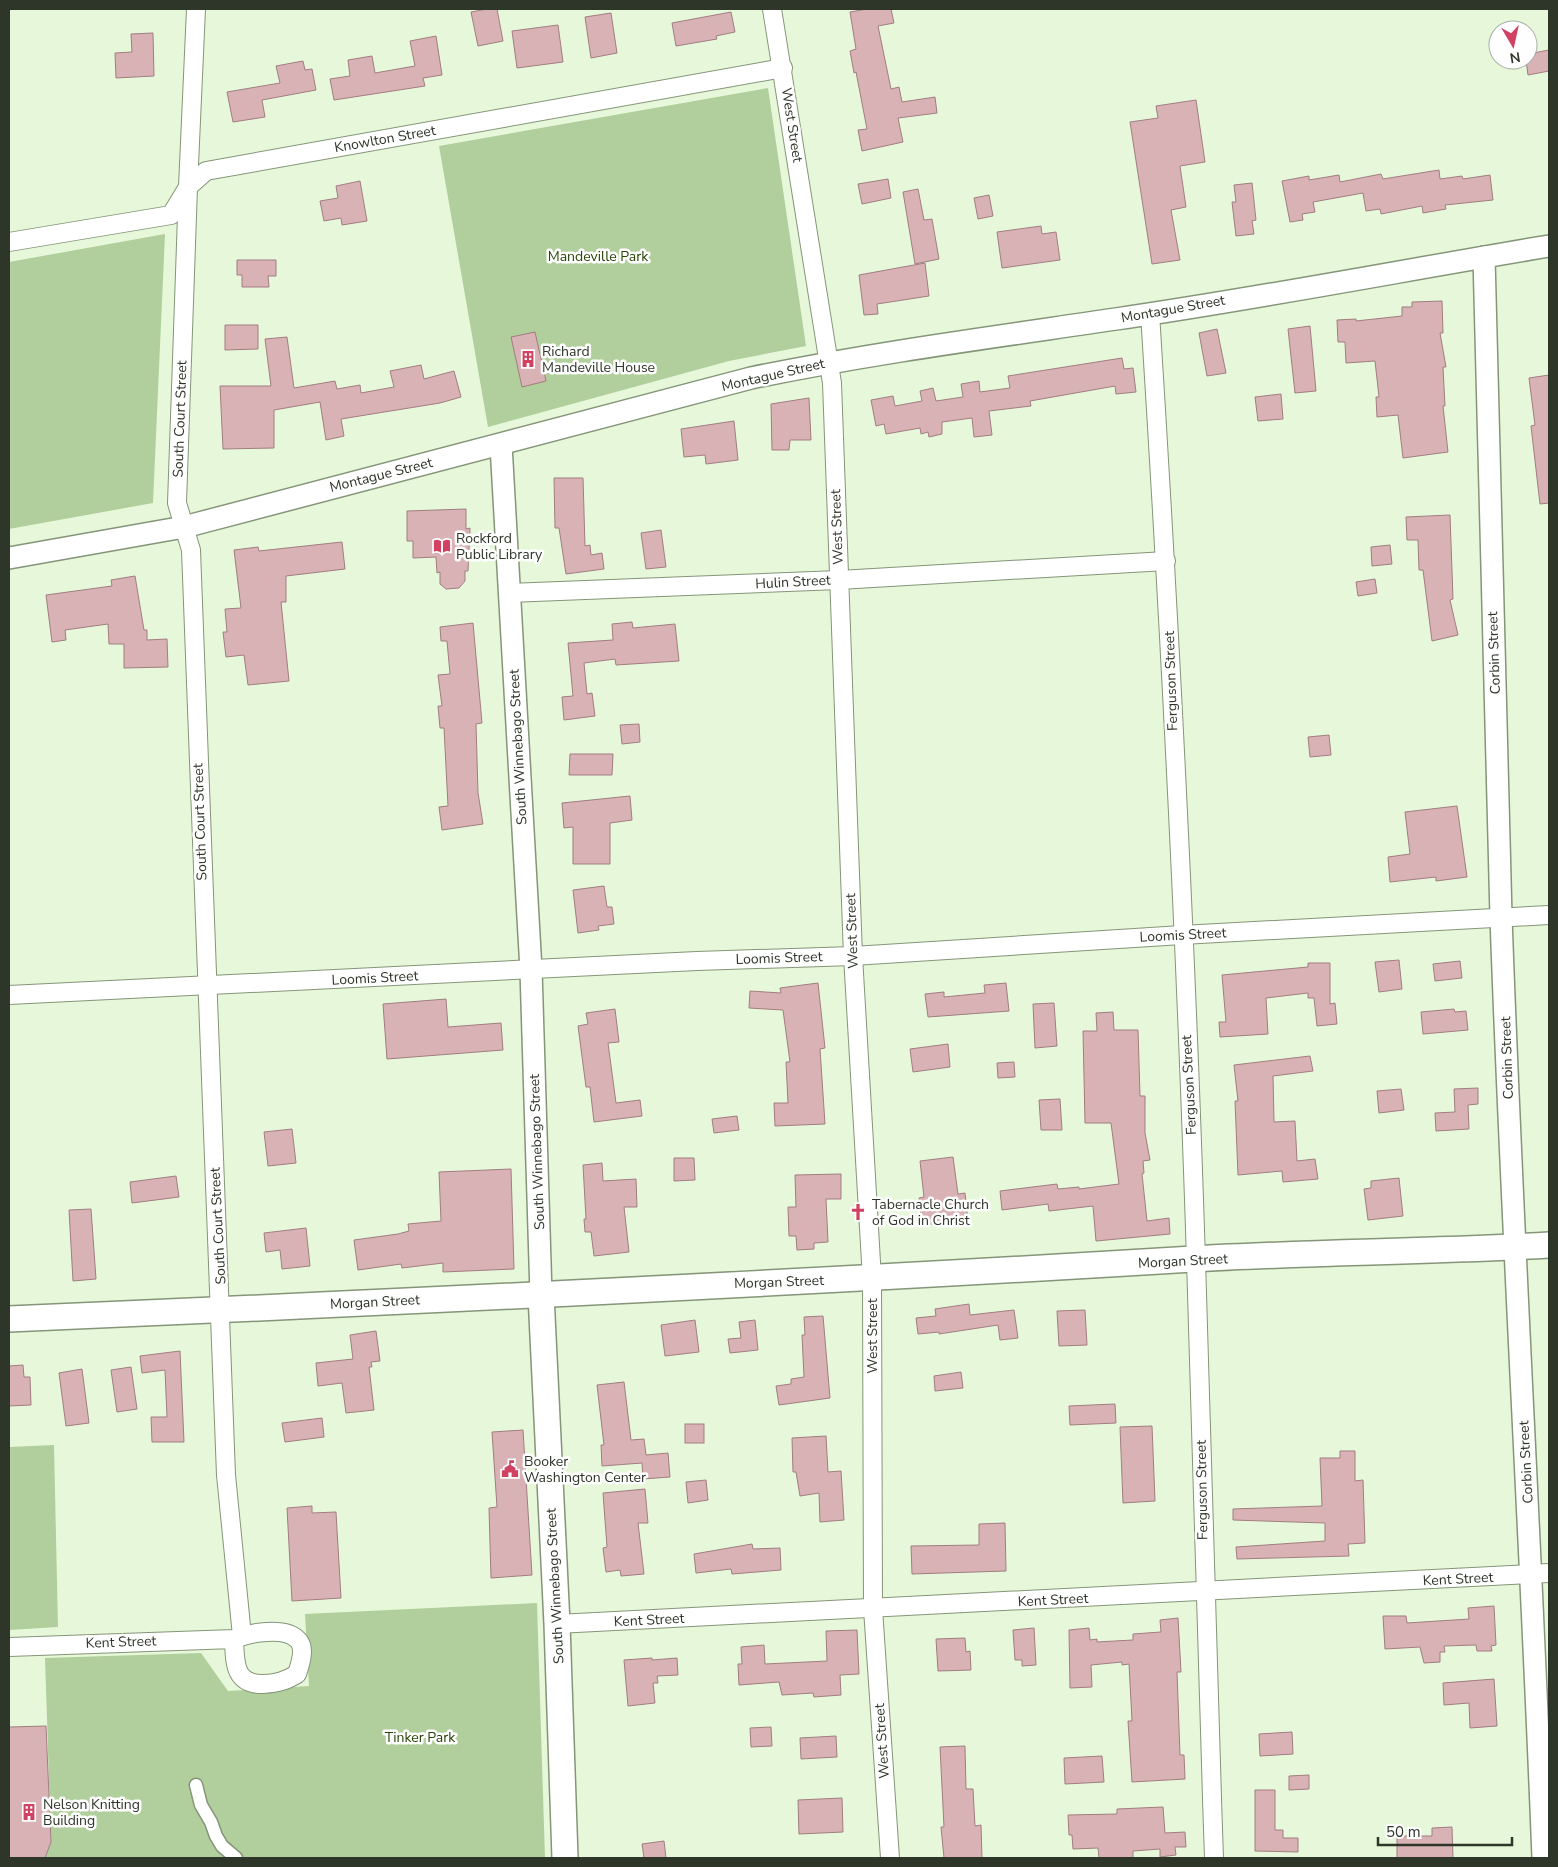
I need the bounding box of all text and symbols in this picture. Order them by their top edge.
north arrow [1488,20,1538,70]
text: N [1508,47,1522,68]
street label: West Street [777,86,807,164]
street label: Knowlton Street [333,121,437,157]
park label: Mandeville Park [548,247,649,266]
street label: Montague Street [1119,290,1227,328]
place label: Richard Mandeville House [542,342,655,377]
building icon: Richard Mandeville House [518,349,538,369]
street label: Montague Street [720,354,827,396]
street label: South Court Street [168,360,192,478]
street label: Montague Street [328,453,434,497]
street label: West Street [826,489,848,565]
place label: Rockford Public Library [456,529,543,564]
library icon: Rockford Public Library [432,536,452,556]
street label: Hulin Street [755,571,831,593]
street label: Corbin Street [1483,611,1505,695]
street label: Ferguson Street [1160,631,1182,731]
street label: South Winnebago Street [504,668,532,825]
street label: South Court Street [188,763,212,881]
street label: West Street [841,893,863,969]
street label: Loomis Street [1139,923,1227,947]
street label: Loomis Street [735,947,823,969]
street label: Loomis Street [331,966,419,990]
street label: Corbin Street [1496,1016,1518,1100]
street label: Ferguson Street [1177,1034,1201,1135]
street label: South Winnebago Street [525,1074,549,1230]
street label: South Court Street [205,1167,231,1285]
place label: Tabernacle Church of God in Christ [872,1195,989,1230]
church icon: Tabernacle Church of God in Christ [848,1202,868,1222]
street label: Morgan Street [1138,1249,1229,1273]
street label: Morgan Street [734,1271,824,1293]
street label: Morgan Street [330,1290,421,1314]
street label: West Street [863,1298,882,1374]
street label: Corbin Street [1514,1420,1538,1504]
street label: Ferguson Street [1192,1440,1212,1540]
place label: Booker Washington Center [524,1452,646,1487]
public building icon: Booker Washington Center [500,1459,520,1479]
street label: South Winnebago Street [541,1507,569,1664]
street label: Kent Street [1422,1568,1494,1590]
street label: Kent Street [1017,1589,1089,1611]
street label: Kent Street [613,1609,685,1631]
street label: Kent Street [85,1631,157,1653]
street label: West Street [870,1703,894,1779]
park label: Tinker Park [385,1728,456,1747]
place label: Nelson Knitting Building [43,1795,140,1830]
building icon: Nelson Knitting Building [19,1802,39,1822]
scale bar [1378,1814,1512,1846]
text: 50 m [1386,1822,1421,1842]

